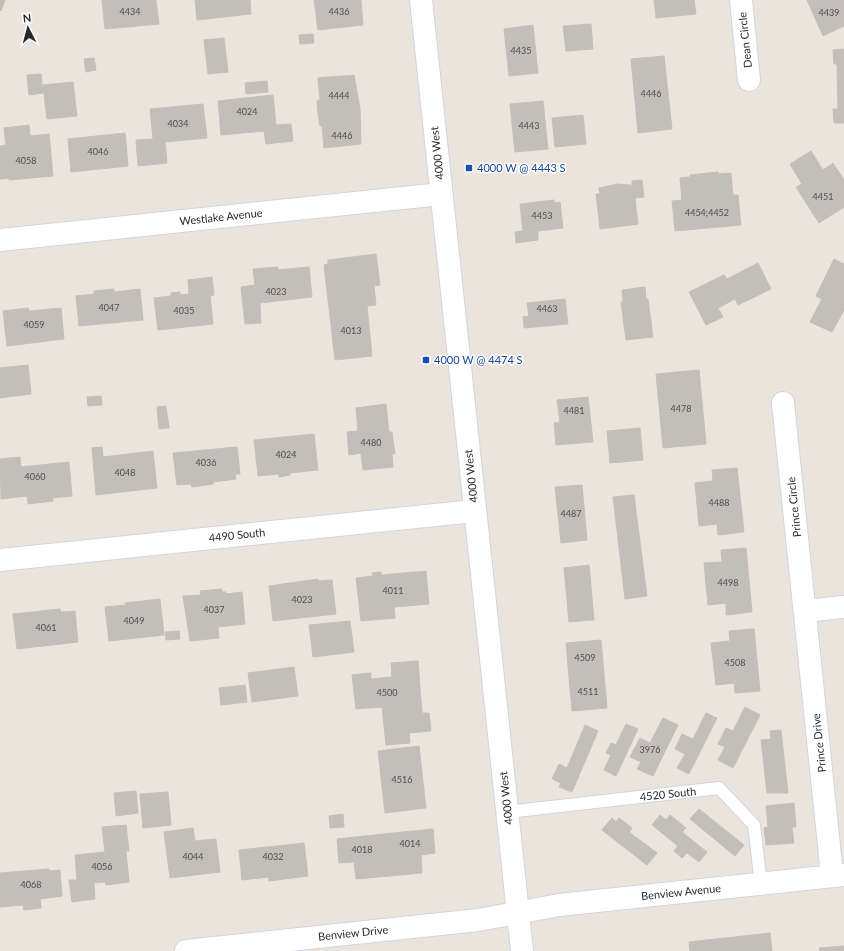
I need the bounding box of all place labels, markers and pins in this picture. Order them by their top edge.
place label: 4000 W @ 4443 S [477,161,566,174]
marker: 4000 W @ 4443 S [464,163,474,173]
place label: 4000 W @ 4474 S [434,353,523,366]
marker: 4000 W @ 4474 S [421,355,431,365]

